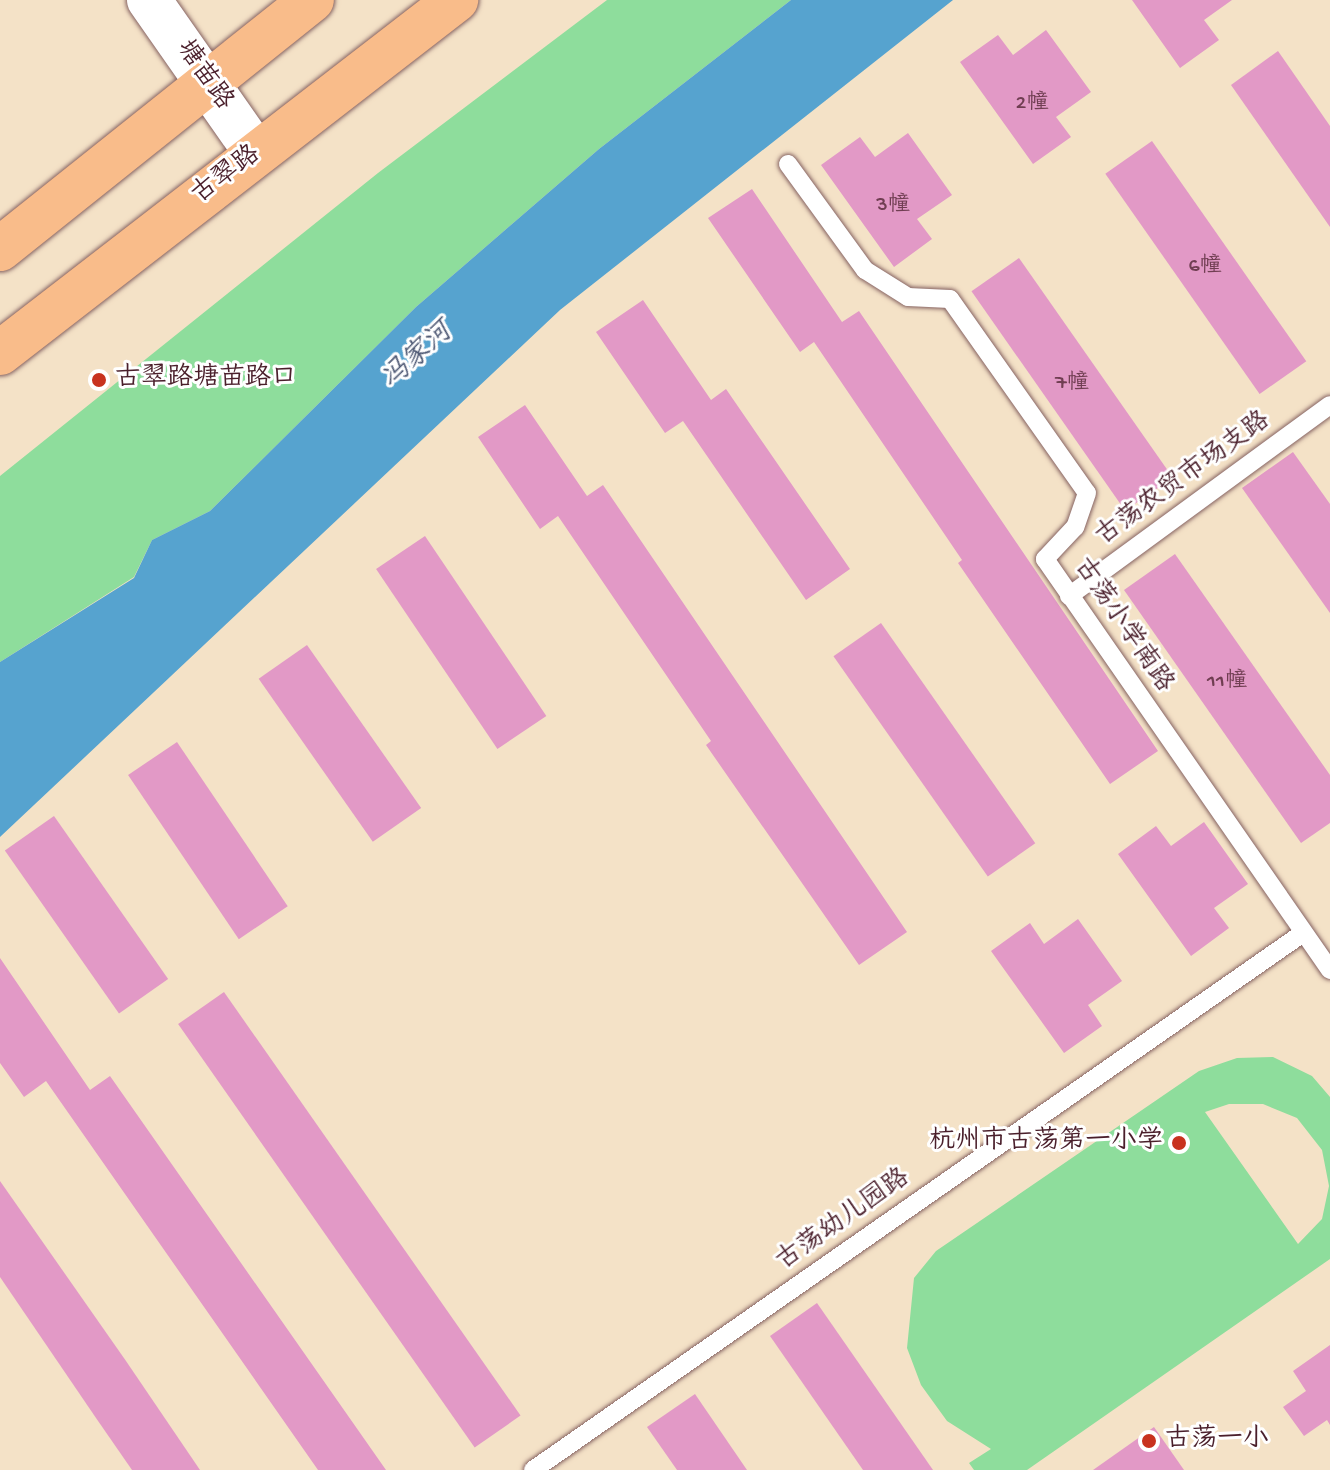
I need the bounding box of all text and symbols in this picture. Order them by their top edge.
street label: 塘苗路 [168,35,238,117]
house number: 2幢 [1016,92,1048,118]
street label: 古翠路 [186,140,268,212]
house number: 3幢 [876,194,910,220]
house number: 6幢 [1188,255,1222,281]
water label: 冯家河 [376,316,460,398]
place label: 古翠路塘苗路口 [115,364,297,396]
marker: 古翠路塘苗路口 [90,371,108,389]
house number: 7幢 [1055,372,1089,398]
street label: 古荡农贸市场支路 [1091,406,1277,554]
street label: 古荡小学南路 [1065,553,1179,699]
house number: 11幢 [1207,670,1247,696]
place label: 杭州市古荡第一小学 [929,1127,1163,1159]
marker: 杭州市古荡第一小学 [1170,1134,1188,1152]
street label: 古荡幼儿园路 [771,1163,917,1279]
place label: 古荡一小 [1165,1425,1269,1457]
marker: 古荡一小 [1140,1432,1158,1450]

